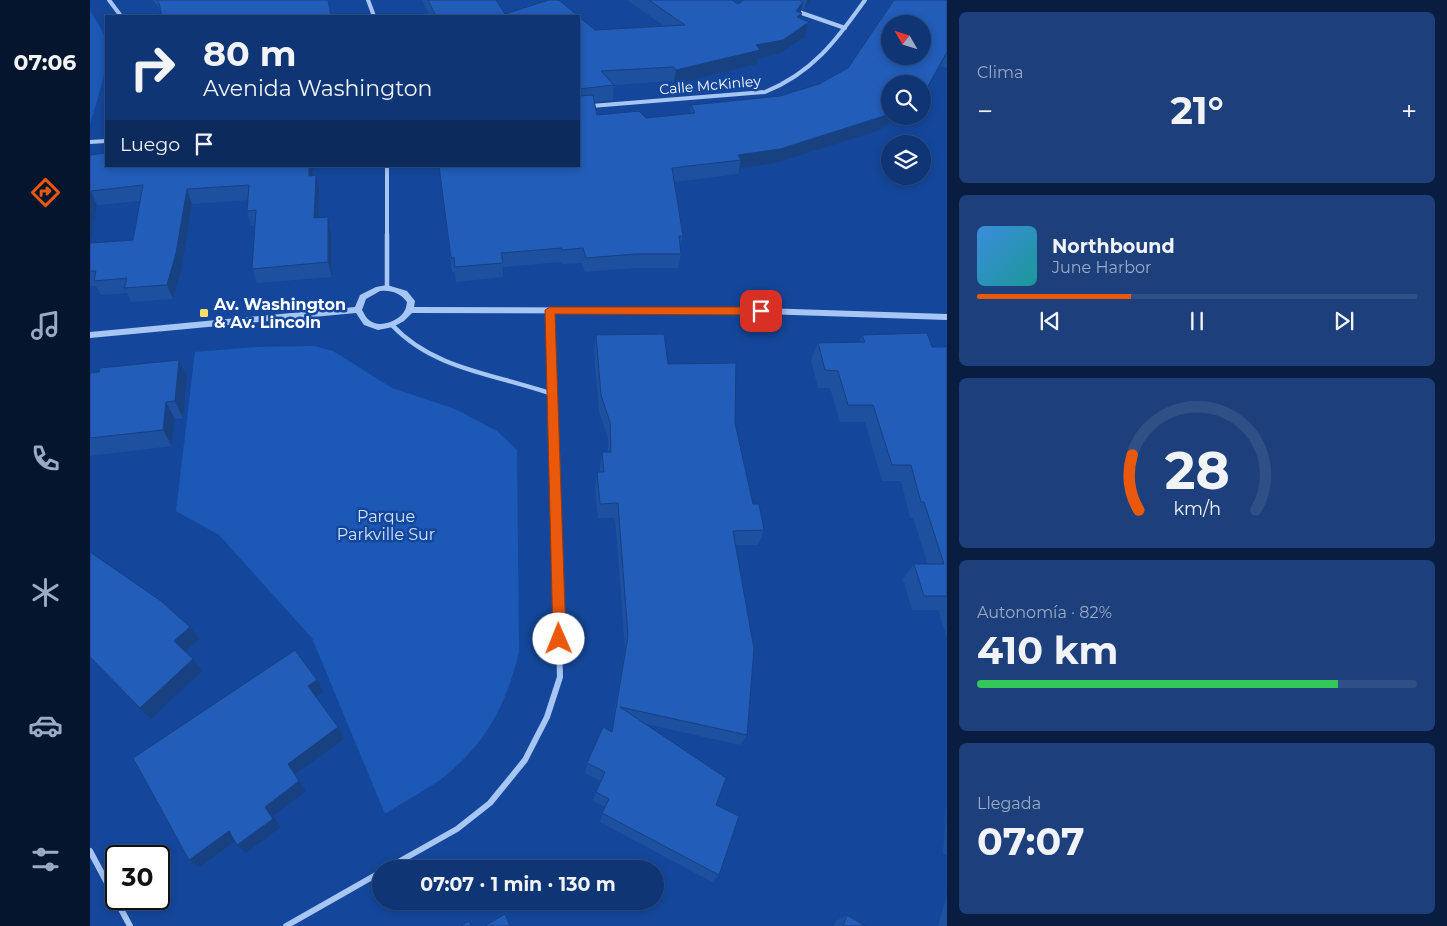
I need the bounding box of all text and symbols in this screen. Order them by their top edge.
north arrow [881,15,931,65]
map controls [881,15,931,185]
text: 80 m [203,32,297,75]
icon: right [120,35,185,100]
text: 07:06 [14,49,76,76]
text: Clima [977,63,1023,82]
street label: Calle McKinley [658,72,762,98]
text: Avenida Washington [203,75,432,102]
button: search [881,75,931,125]
text: 21° [1170,87,1224,134]
text: − [977,94,993,128]
text: + [1401,94,1417,128]
icon: arrive [190,130,218,158]
text: Luego [120,133,180,156]
button: layers [881,135,931,185]
icon: directions [28,175,63,210]
text: Northbound [1052,235,1175,258]
text: June Harbor [1052,258,1151,277]
pin [740,290,782,332]
place label: Av. Washington & Av. Lincoln [213,295,346,332]
icon: arrive [747,297,775,325]
marker: Av. Washington & Av. Lincoln [198,307,210,319]
icon: previous [1036,307,1064,335]
icon: pause [1183,307,1211,335]
icon: next [1330,307,1358,335]
icon: music [28,308,63,343]
text: 28 [1164,439,1230,502]
icon: phone [28,441,63,476]
text: km/h [1173,498,1221,519]
park label: Parque Parkville Sur [337,507,435,544]
icon: climate [28,575,63,610]
text: Autonomía · 82% [977,603,1112,622]
position arrow [532,612,584,664]
text: 410 km [977,627,1118,674]
icon: car [28,708,63,743]
text: Llegada [977,794,1041,813]
text: 07:07 [977,818,1085,865]
icon: filters [28,842,63,877]
speed limit sign: 30 [105,845,170,910]
text: 07:07 · 1 min · 130 m [420,873,616,896]

